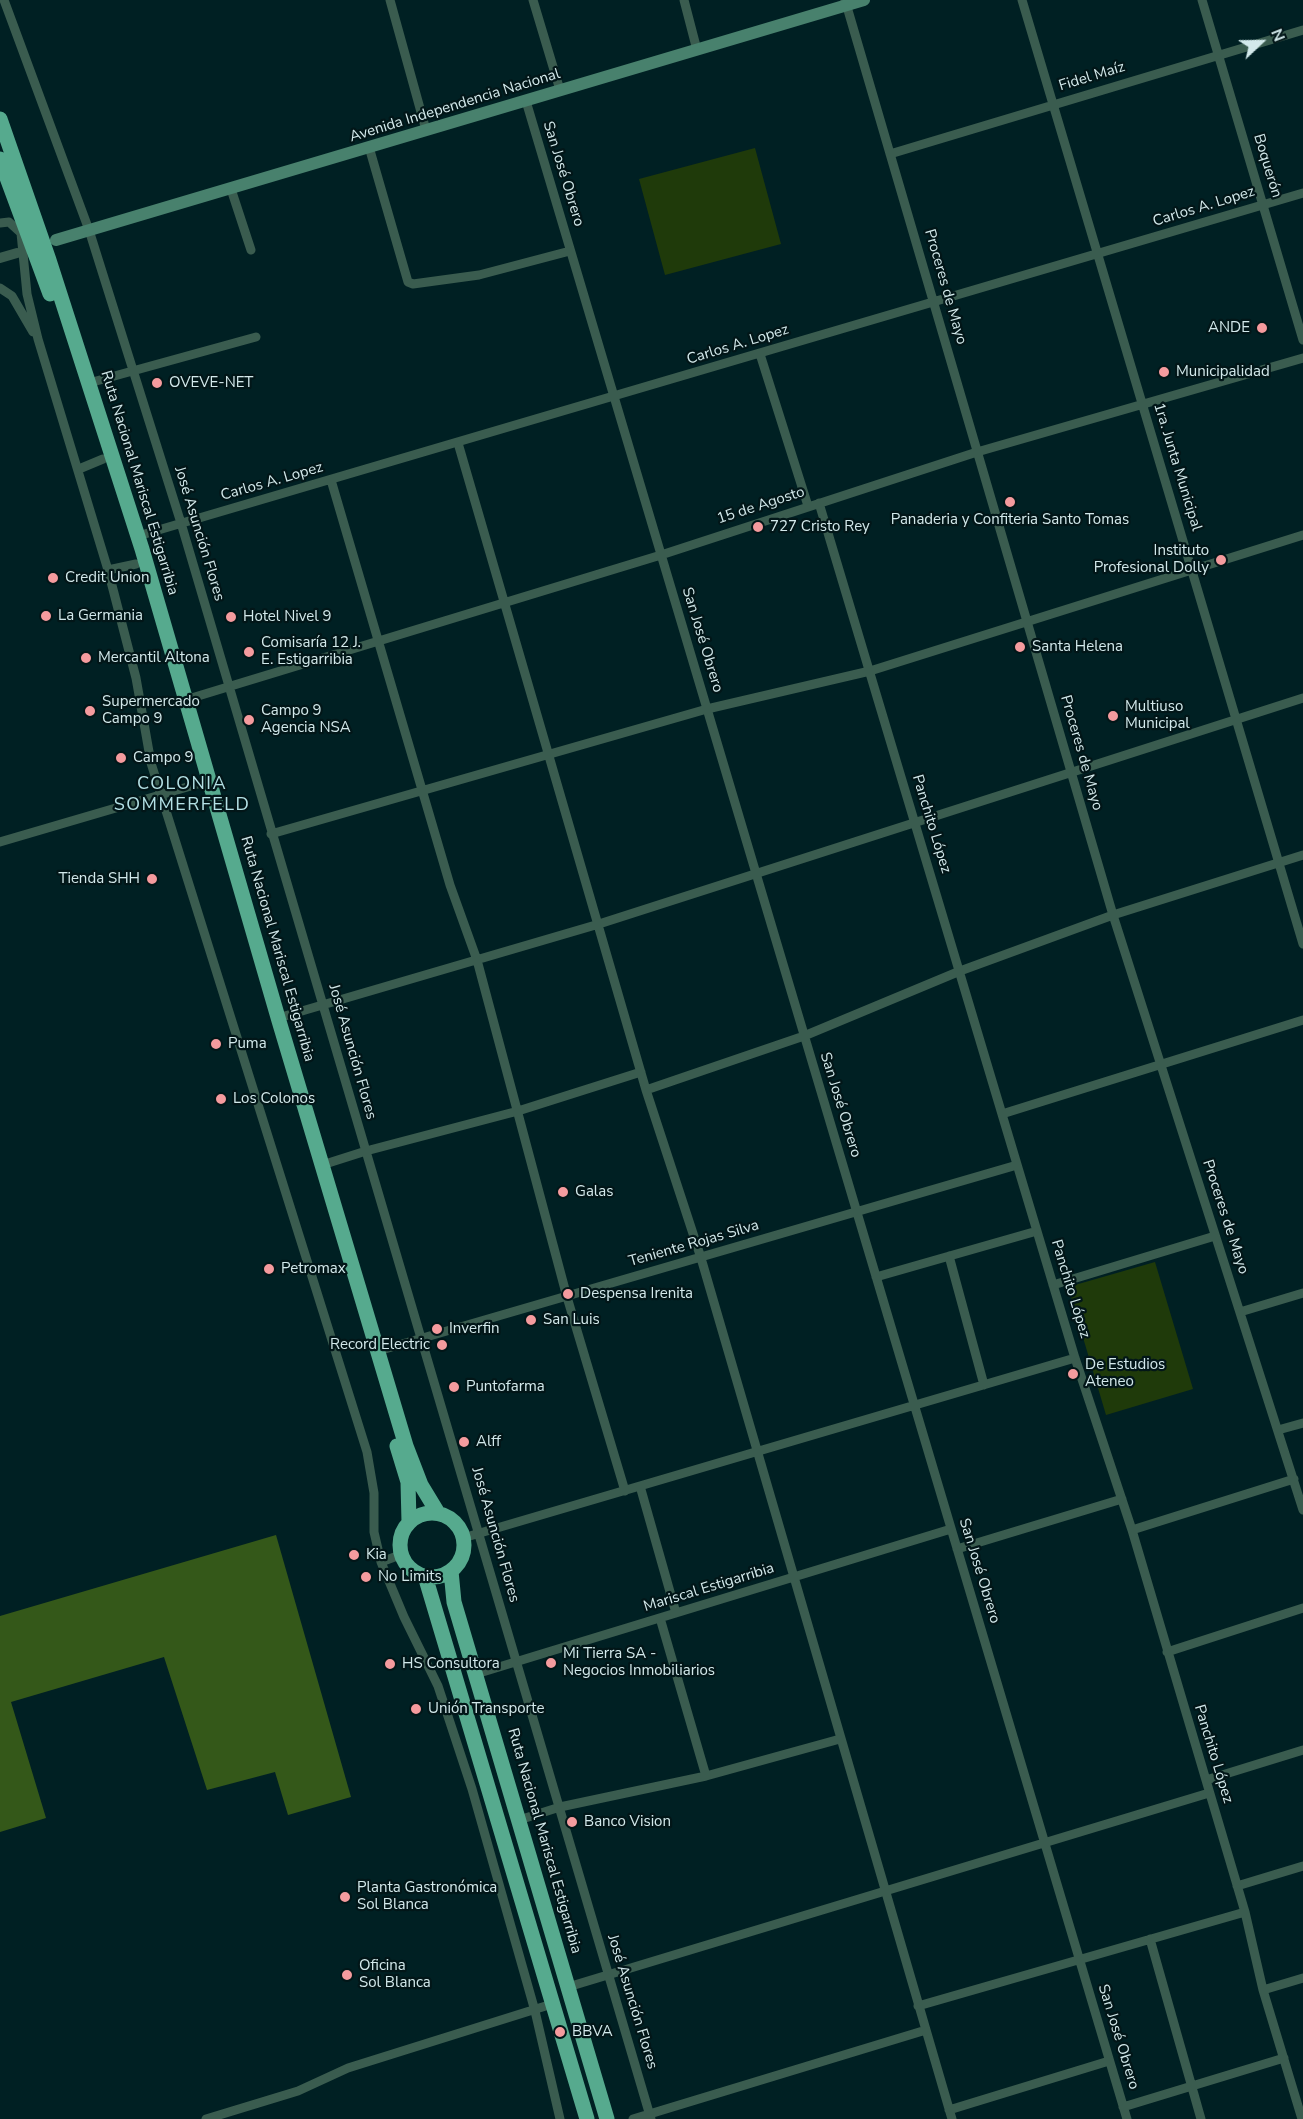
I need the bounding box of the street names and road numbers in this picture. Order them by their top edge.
street label: Fidel Maíz [1057,58,1127,96]
street label: Avenida Independencia Nacional [348,65,562,147]
street label: San José Obrero [538,119,588,229]
street label: Boquerón [1249,132,1285,200]
street label: Carlos A. Lopez [1151,183,1257,231]
street label: Proceres de Mayo [920,227,970,347]
street label: Carlos A. Lopez [685,321,791,369]
street label: Ruta Nacional Mariscal Estigarribia [96,369,182,597]
street label: 1ra. Junta Municipal [1149,401,1205,533]
street label: Carlos A. Lopez [219,459,325,505]
street label: José Asunción Flores [170,465,228,603]
street label: 15 de Agosto [715,483,807,529]
street label: San José Obrero [677,585,727,695]
street label: Proceres de Mayo [1056,693,1106,813]
street label: Panchito López [907,773,955,875]
street label: Ruta Nacional Mariscal Estigarribia [236,834,318,1064]
street label: José Asunción Flores [324,982,380,1122]
street label: San José Obrero [815,1050,865,1160]
street label: Proceres de Mayo [1198,1157,1252,1277]
street label: Teniente Rojas Silva [627,1217,761,1271]
street label: Panchito López [1046,1238,1094,1340]
street label: José Asunción Flores [467,1465,523,1605]
street label: San José Obrero [954,1516,1004,1626]
street label: Mariscal Estigarribia [642,1560,776,1616]
street label: Panchito López [1189,1703,1237,1805]
street label: Ruta Nacional Mariscal Estigarribia [503,1726,585,1956]
street label: José Asunción Flores [603,1933,661,2071]
street label: San José Obrero [1093,1982,1143,2092]

